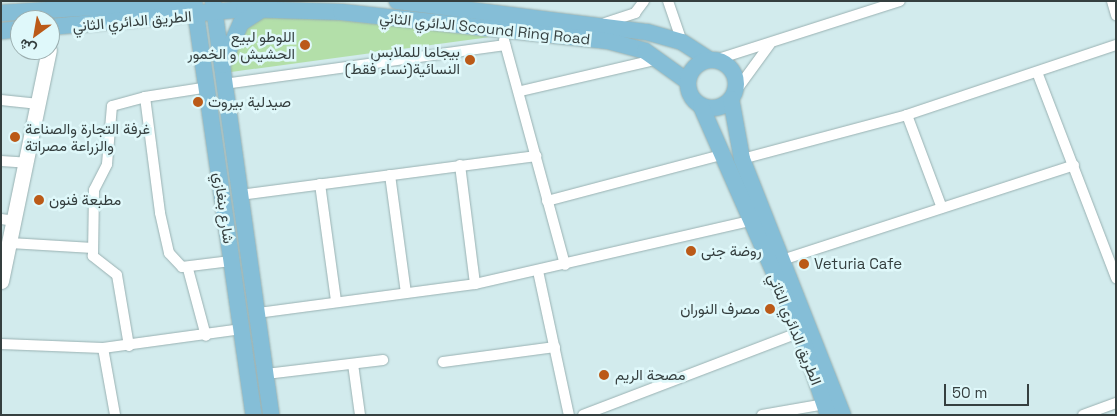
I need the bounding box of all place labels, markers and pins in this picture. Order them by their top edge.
place label: اللوطو لبيع الحشيش و الخمور [188,27,295,62]
marker: اللوطو لبيع الحشيش و الخمور [299,39,311,51]
place label: بيجاما للملابس النسائية(نساء فقط) [345,42,460,77]
marker: بيجاما للملابس النسائية(نساء فقط) [464,54,476,66]
place label: صيدلية بيروت [208,93,291,111]
marker: صيدلية بيروت [192,96,204,108]
place label: غرفة التجارة والصناعة والزراعة مصراتة [25,119,150,154]
marker: غرفة التجارة والصناعة والزراعة مصراتة [9,131,21,143]
place label: مطبعة فنون [49,191,121,209]
marker: مطبعة فنون [33,194,45,206]
place label: روضة جنى [701,242,762,260]
marker: روضة جنى [685,245,697,257]
place label: Veturia Cafe [814,255,902,273]
marker: Veturia Cafe [798,258,810,270]
place label: مصرف النوران [680,300,760,318]
marker: مصرف النوران [764,303,776,315]
place label: مصحة الريم [615,366,686,384]
marker: مصحة الريم [597,368,611,382]

